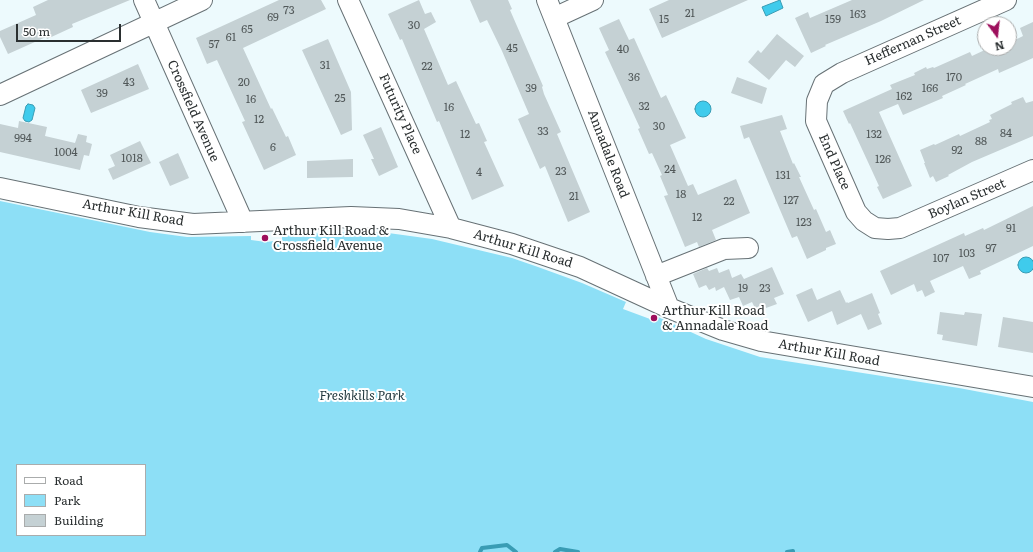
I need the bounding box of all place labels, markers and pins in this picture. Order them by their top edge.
place label: Arthur Kill Road & Crossfield Avenue [273,223,389,254]
marker: Arthur Kill Road & Crossfield Avenue [260,233,270,243]
place label: Arthur Kill Road & Annadale Road [662,303,769,334]
marker: Arthur Kill Road & Annadale Road [649,313,659,323]

